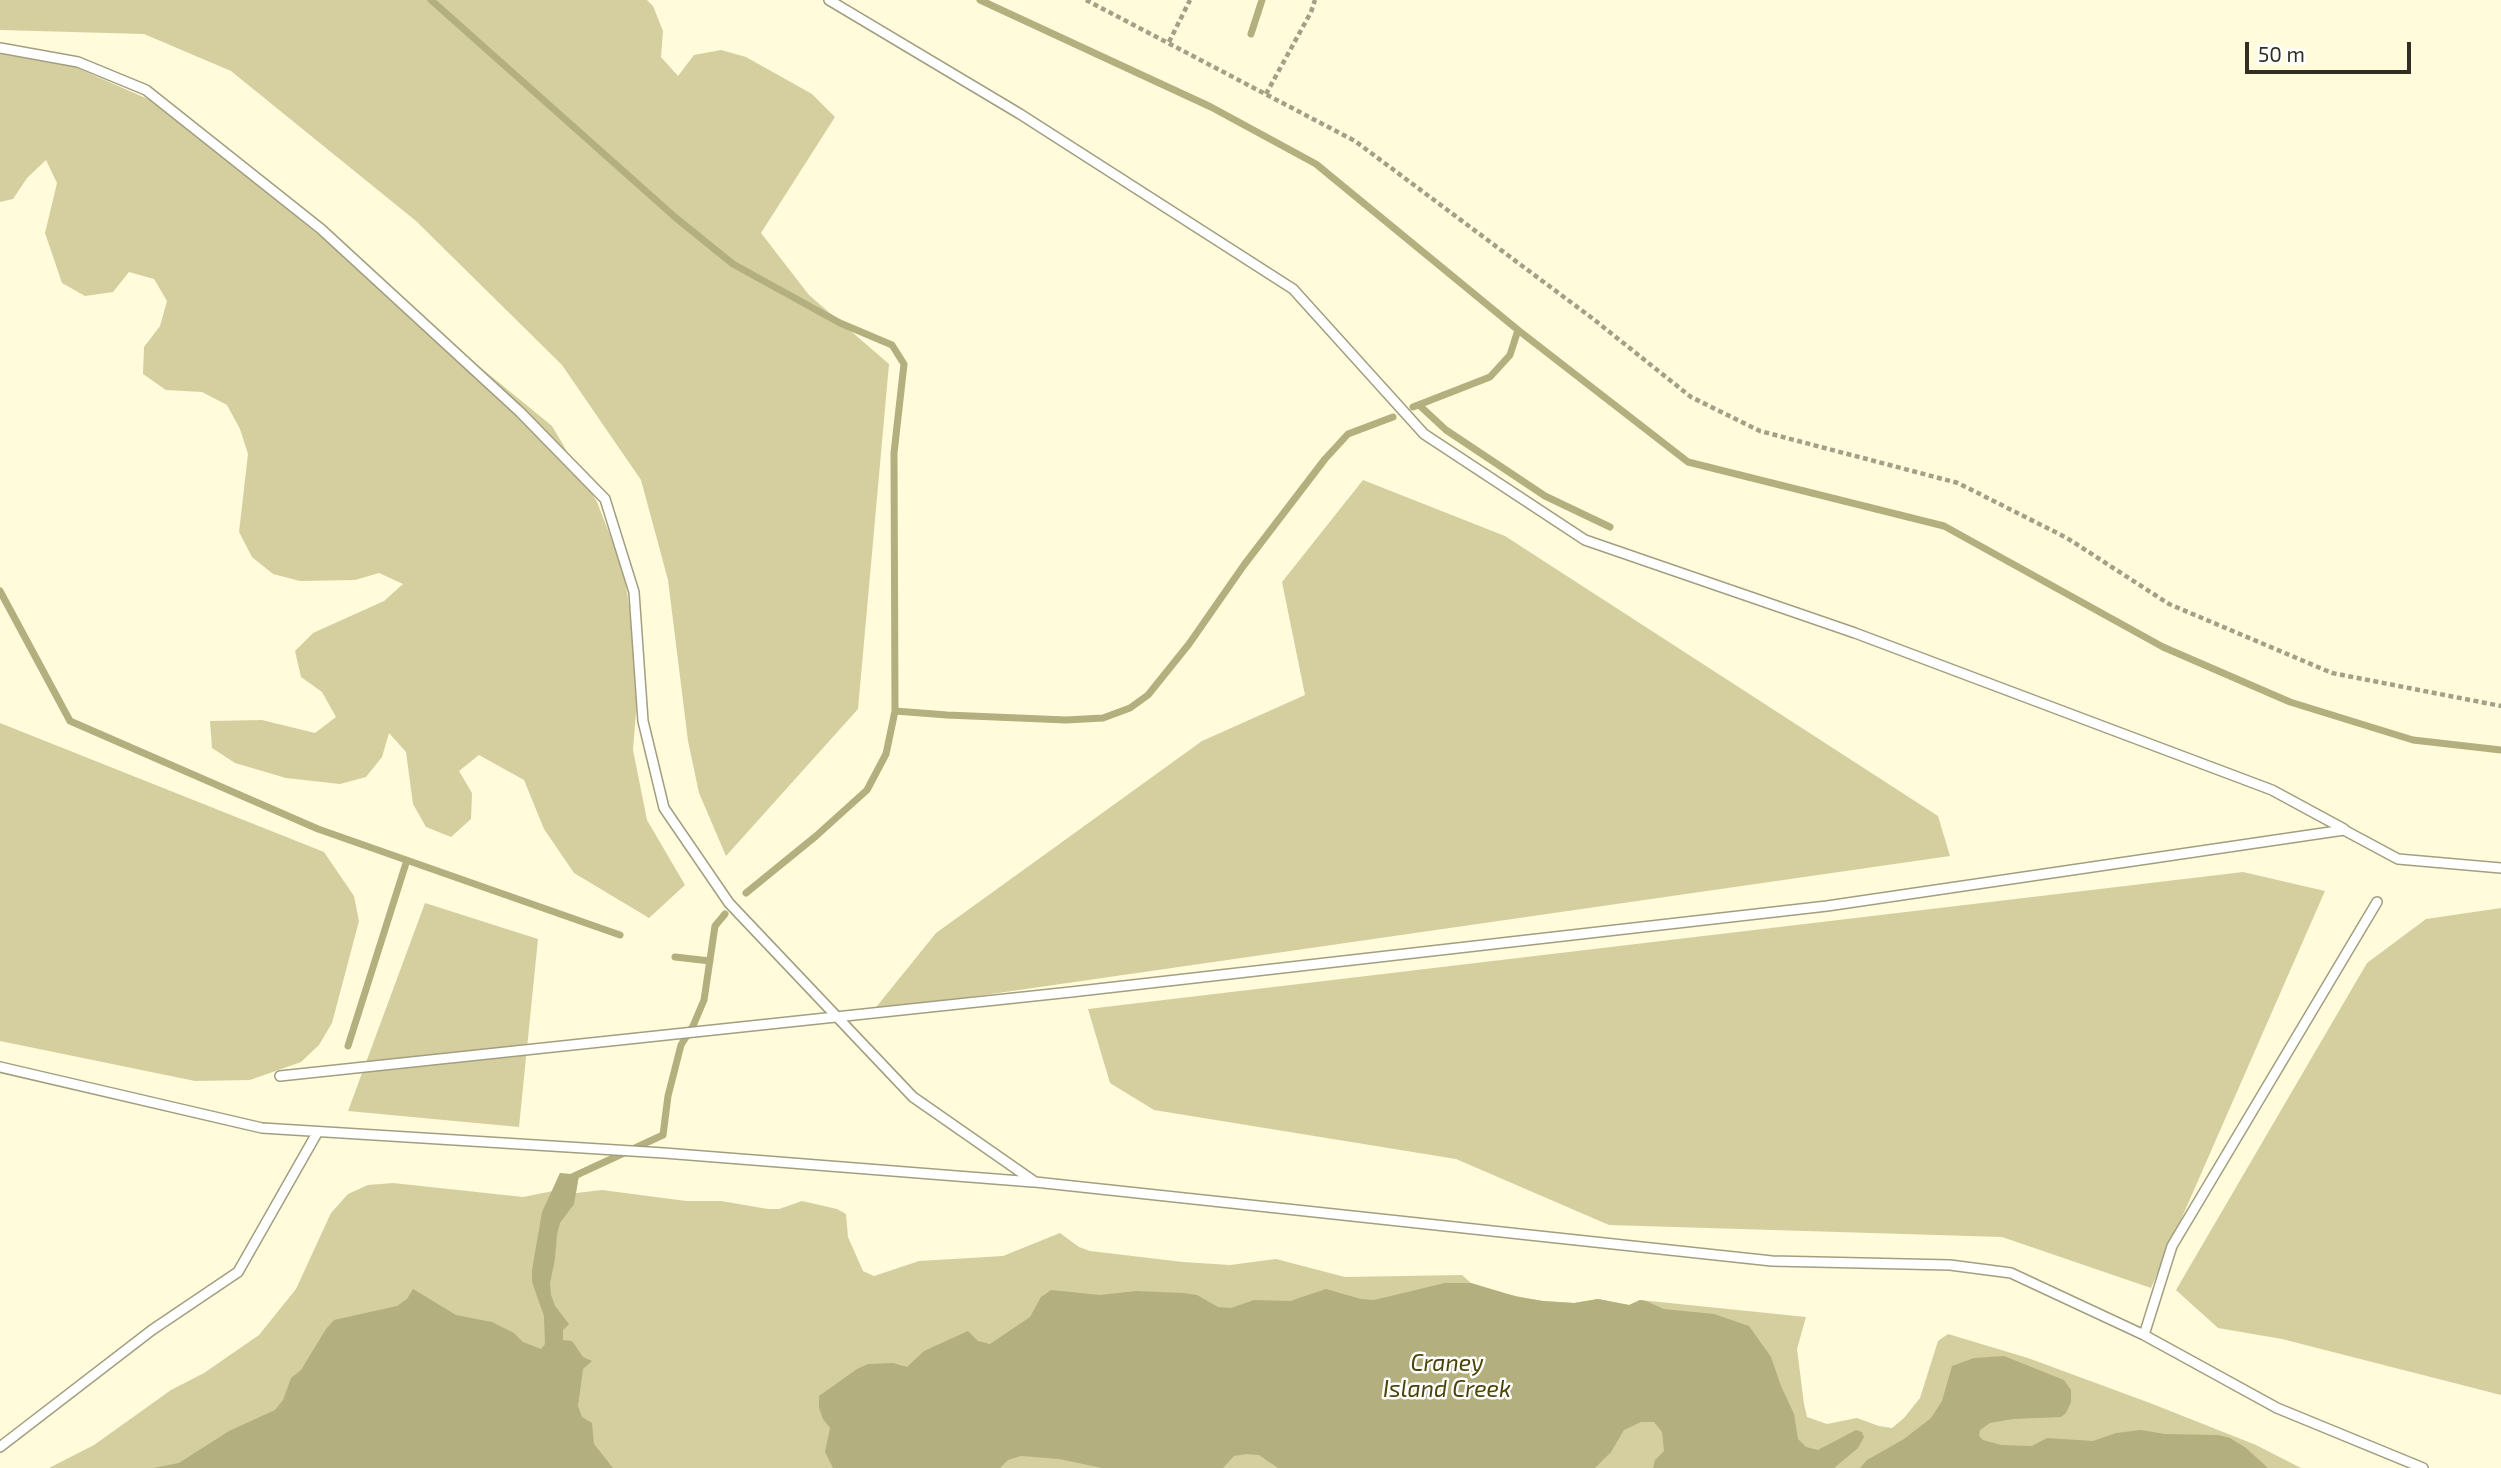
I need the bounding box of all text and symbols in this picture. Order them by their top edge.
scale bar [2249,28,2415,72]
text: 50 m [2258,41,2305,66]
water label: Craney Island Creek [1383,1349,1511,1403]

